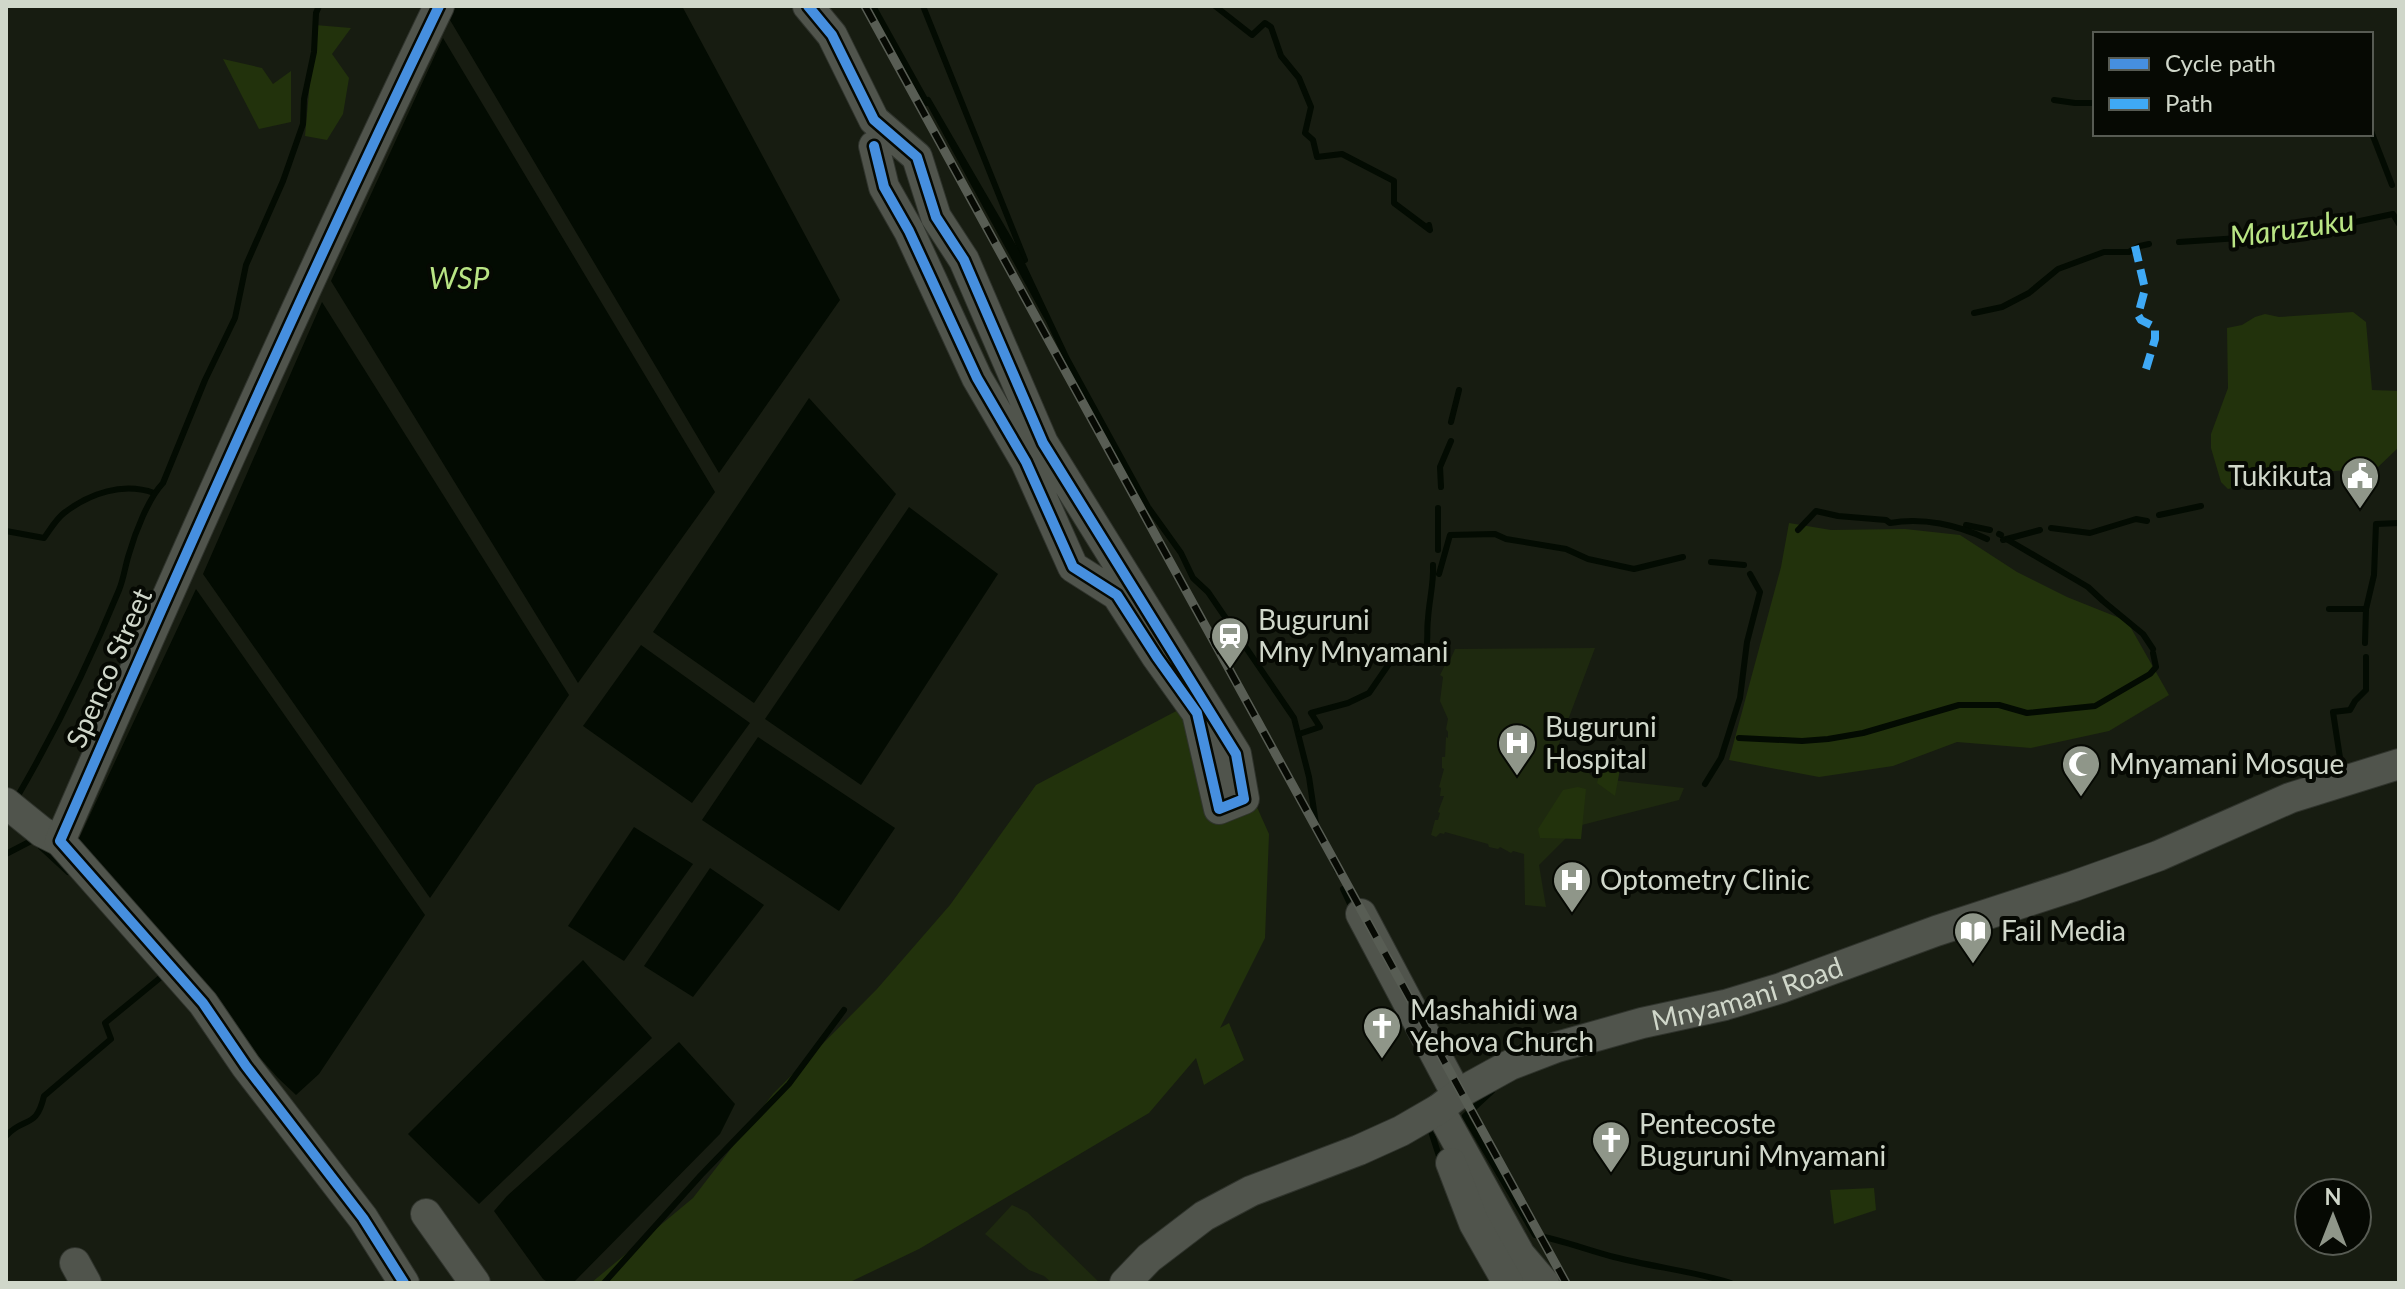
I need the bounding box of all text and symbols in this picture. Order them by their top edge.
legend [2093,32,2373,136]
text: Cycle path [2165,48,2276,77]
text: Path [2165,88,2213,117]
water label: Maruzuku [2227,200,2356,254]
water label: WSP [429,259,489,295]
public building icon: Tukikuta [2339,455,2381,510]
place label: Tukikuta [2228,458,2332,492]
street label: Spenco Street [58,583,158,753]
place label: Buguruni Mny Mnyamani [1258,602,1448,668]
station icon: Buguruni Mny Mnyamani [1209,615,1251,670]
place label: Buguruni Hospital [1545,709,1657,775]
hospital icon: Buguruni Hospital [1496,722,1538,777]
mosque icon: Mnyamani Mosque [2060,743,2102,798]
place label: Mnyamani Mosque [2109,746,2344,780]
hospital icon: Optometry Clinic [1551,859,1593,914]
place label: Optometry Clinic [1600,862,1810,896]
library icon: Fail Media [1952,910,1994,965]
place label: Fail Media [2001,913,2126,947]
street label: Mnyamani Road [1648,949,1847,1036]
place label: Mashahidi wa Yehova Church [1410,992,1594,1058]
church icon: Mashahidi wa Yehova Church [1361,1005,1403,1060]
place label: Pentecoste Buguruni Mnyamani [1639,1106,1886,1172]
church icon: Pentecoste Buguruni Mnyamani [1590,1119,1632,1174]
north arrow [2293,1177,2373,1257]
text: N [2325,1183,2341,1210]

